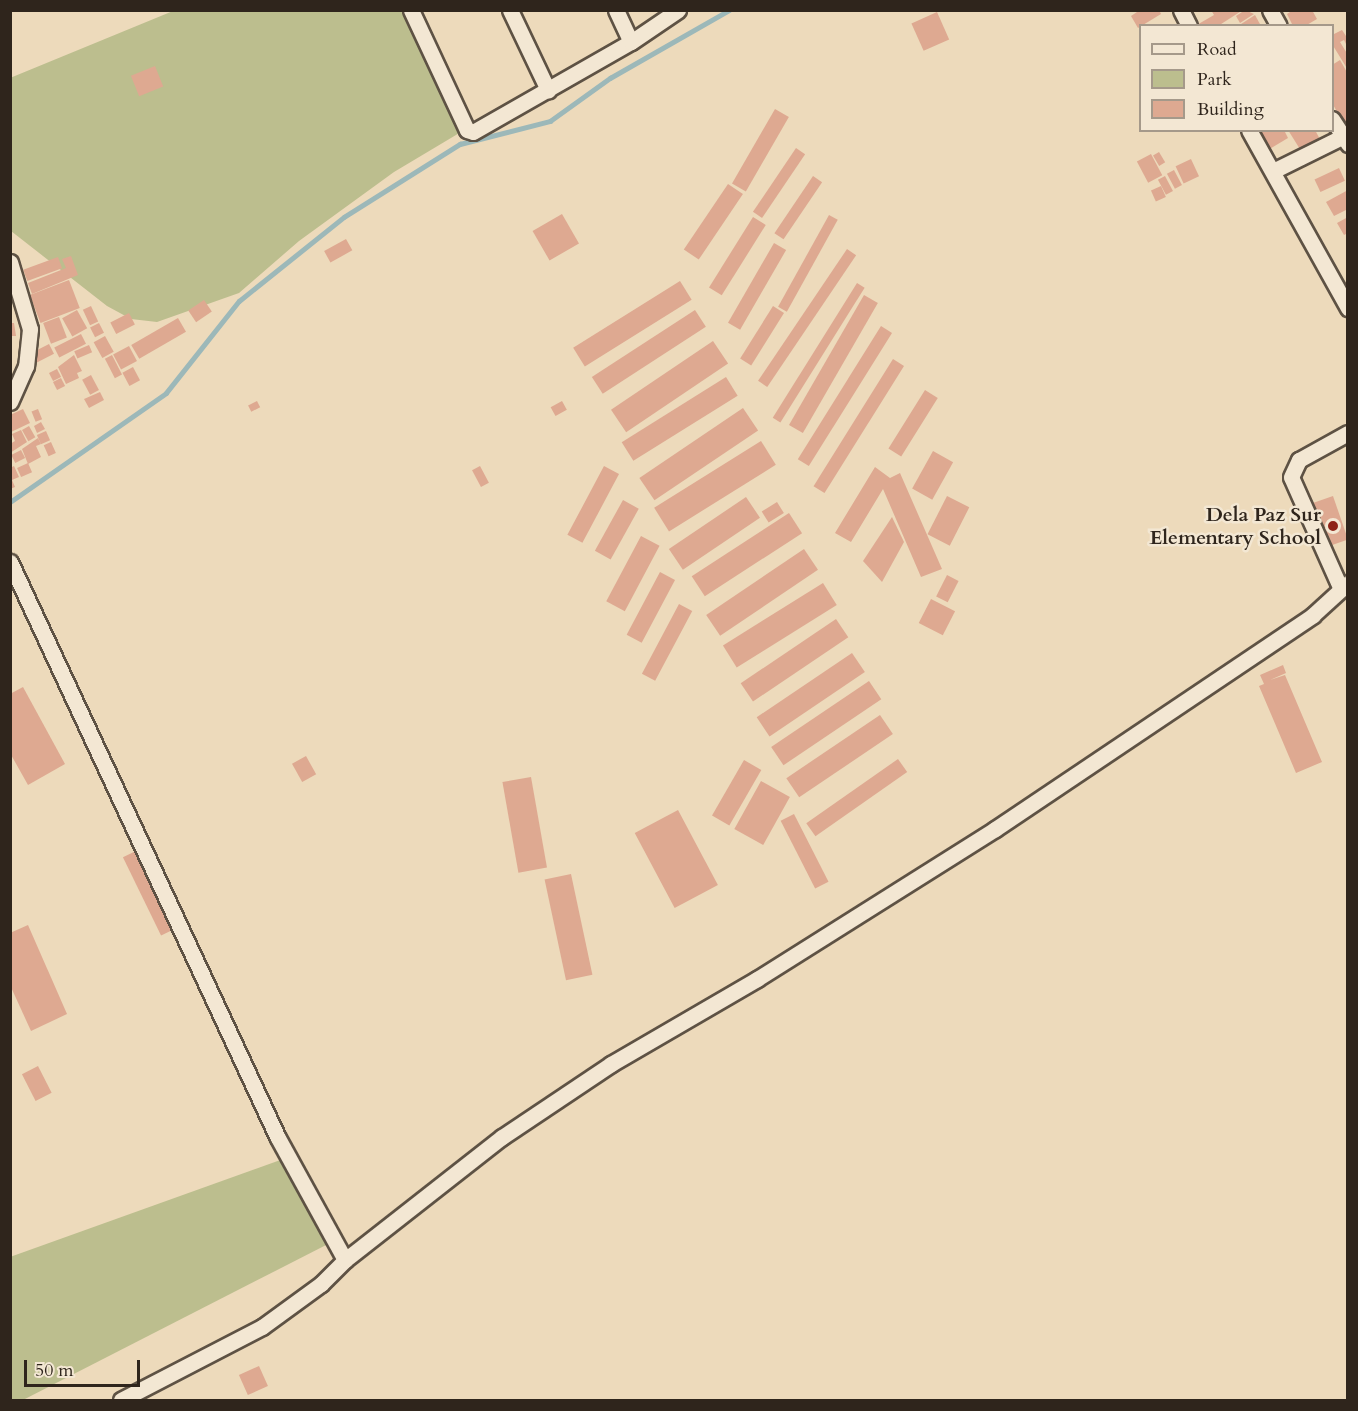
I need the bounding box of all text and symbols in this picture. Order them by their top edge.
legend [1139,24,1334,132]
text: Road [1197,37,1237,62]
text: Park [1197,67,1232,92]
text: Building [1197,97,1264,122]
place label: Dela Paz Sur Elementary School [1149,502,1321,549]
marker: Dela Paz Sur Elementary School [1326,519,1340,533]
scale bar [27,1348,142,1386]
text: 50 m [35,1358,74,1383]

